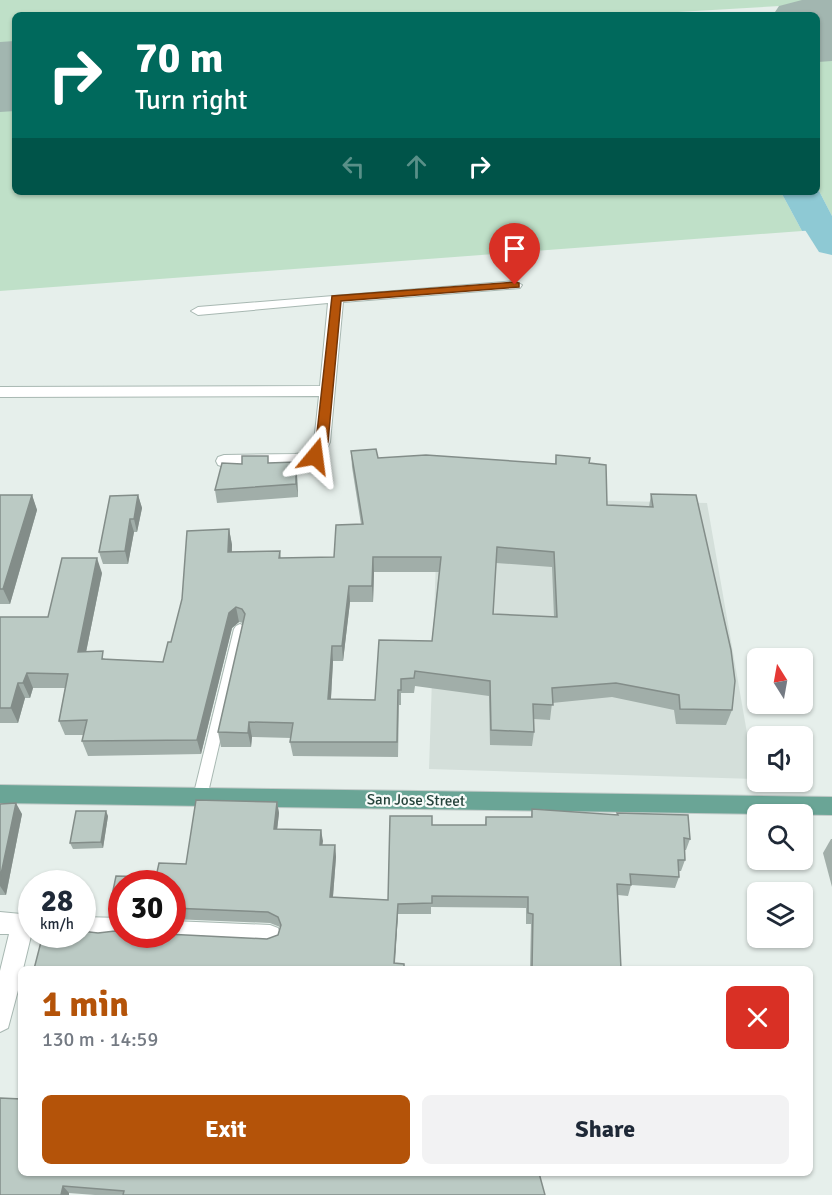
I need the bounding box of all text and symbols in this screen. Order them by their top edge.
text: 70 m [135,33,224,84]
icon: right [36,36,114,114]
text: Turn right [135,84,248,117]
icon: left [337,150,370,183]
icon: ahead [400,150,433,183]
icon: right [463,150,496,183]
pin [489,223,540,285]
icon: arrive [498,232,531,265]
position arrow [283,424,347,488]
north arrow [747,648,813,714]
map controls [747,648,813,948]
button: sound [747,726,813,792]
street label: San Jose Street [367,790,465,810]
button: search [747,804,813,870]
speed limit sign: 30 [108,870,186,948]
button: layers [747,882,813,948]
text: 28 [41,883,73,920]
text: km/h [40,915,74,933]
text: 1 min [42,982,129,1027]
button: close [726,986,789,1049]
text: 130 m · 14:59 [42,1027,158,1052]
button: Exit [42,1095,410,1164]
button: Share [422,1095,789,1164]

